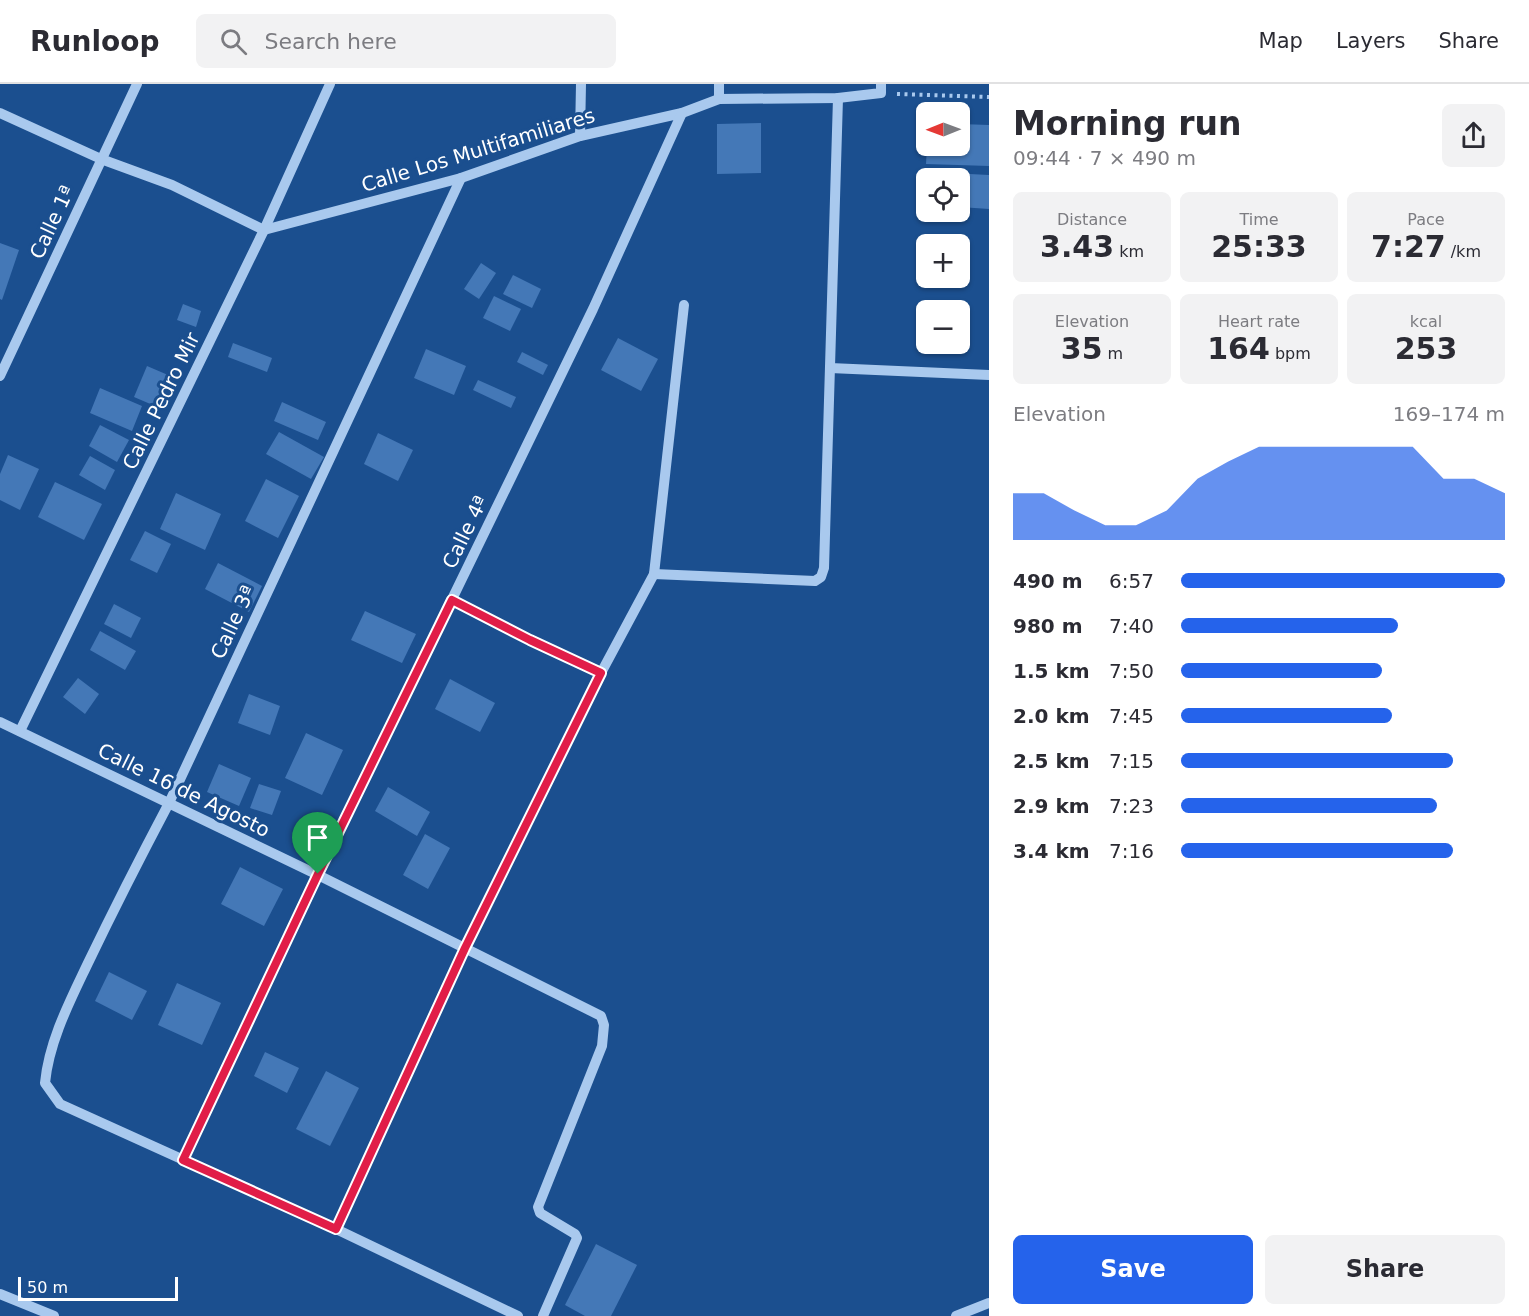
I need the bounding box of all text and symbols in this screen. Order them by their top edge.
search box [196,14,616,68]
text: Runloop [30,25,160,58]
icon: search [217,25,250,58]
text: Search here [265,29,397,54]
text: Map [1259,29,1303,53]
text: Layers [1336,29,1405,53]
text: Share [1438,29,1499,53]
north arrow [916,102,970,156]
map controls [916,102,970,354]
street label: Calle Los Multifamiliares [358,103,598,197]
text: Morning run [1013,104,1241,143]
button: share [1442,104,1505,167]
text: 09:44 · 7 × 490 m [1013,146,1196,170]
button: locate [916,168,970,222]
street label: Calle 1ª [25,182,79,262]
text: Distance [1057,210,1127,229]
text: Time [1239,210,1279,229]
text: Pace [1407,210,1445,229]
text: 3.43 [1040,229,1114,264]
text: 25:33 [1211,229,1307,264]
text: 7:27 [1371,229,1446,264]
button: + [916,234,970,288]
text: km [1114,242,1144,261]
text: /km [1446,242,1481,261]
button: − [916,300,970,354]
text: Elevation [1055,312,1129,331]
text: Heart rate [1218,312,1300,331]
text: kcal [1410,312,1442,331]
street label: Calle Pedro Mir [117,328,205,474]
text: 35 [1061,331,1103,366]
text: 164 [1207,331,1270,366]
text: 253 [1395,331,1457,366]
text: m [1103,344,1123,363]
text: bpm [1270,344,1311,363]
text: Elevation [1013,402,1106,426]
text: 169–174 m [1393,402,1505,426]
street label: Calle 4ª [437,492,493,572]
text: 490 m [1013,569,1083,593]
text: 6:57 [1109,569,1154,593]
street label: Calle 3ª [206,582,260,662]
text: 980 m [1013,614,1083,638]
text: 7:40 [1109,614,1154,638]
text: 1.5 km [1013,659,1090,683]
text: 7:50 [1109,659,1154,683]
text: 2.0 km [1013,704,1090,728]
text: 7:45 [1109,704,1154,728]
street label: Calle 16 de Agosto [94,738,274,842]
text: 2.5 km [1013,749,1090,773]
text: 7:15 [1109,749,1154,773]
text: 2.9 km [1013,794,1090,818]
text: 7:23 [1109,794,1154,818]
pin [292,812,343,874]
icon: arrive [301,821,334,854]
text: 3.4 km [1013,839,1090,863]
text: 7:16 [1109,839,1154,863]
button: Save [1013,1235,1253,1304]
button: Share [1265,1235,1505,1304]
scale bar [18,1274,178,1302]
text: 50 m [27,1278,68,1297]

